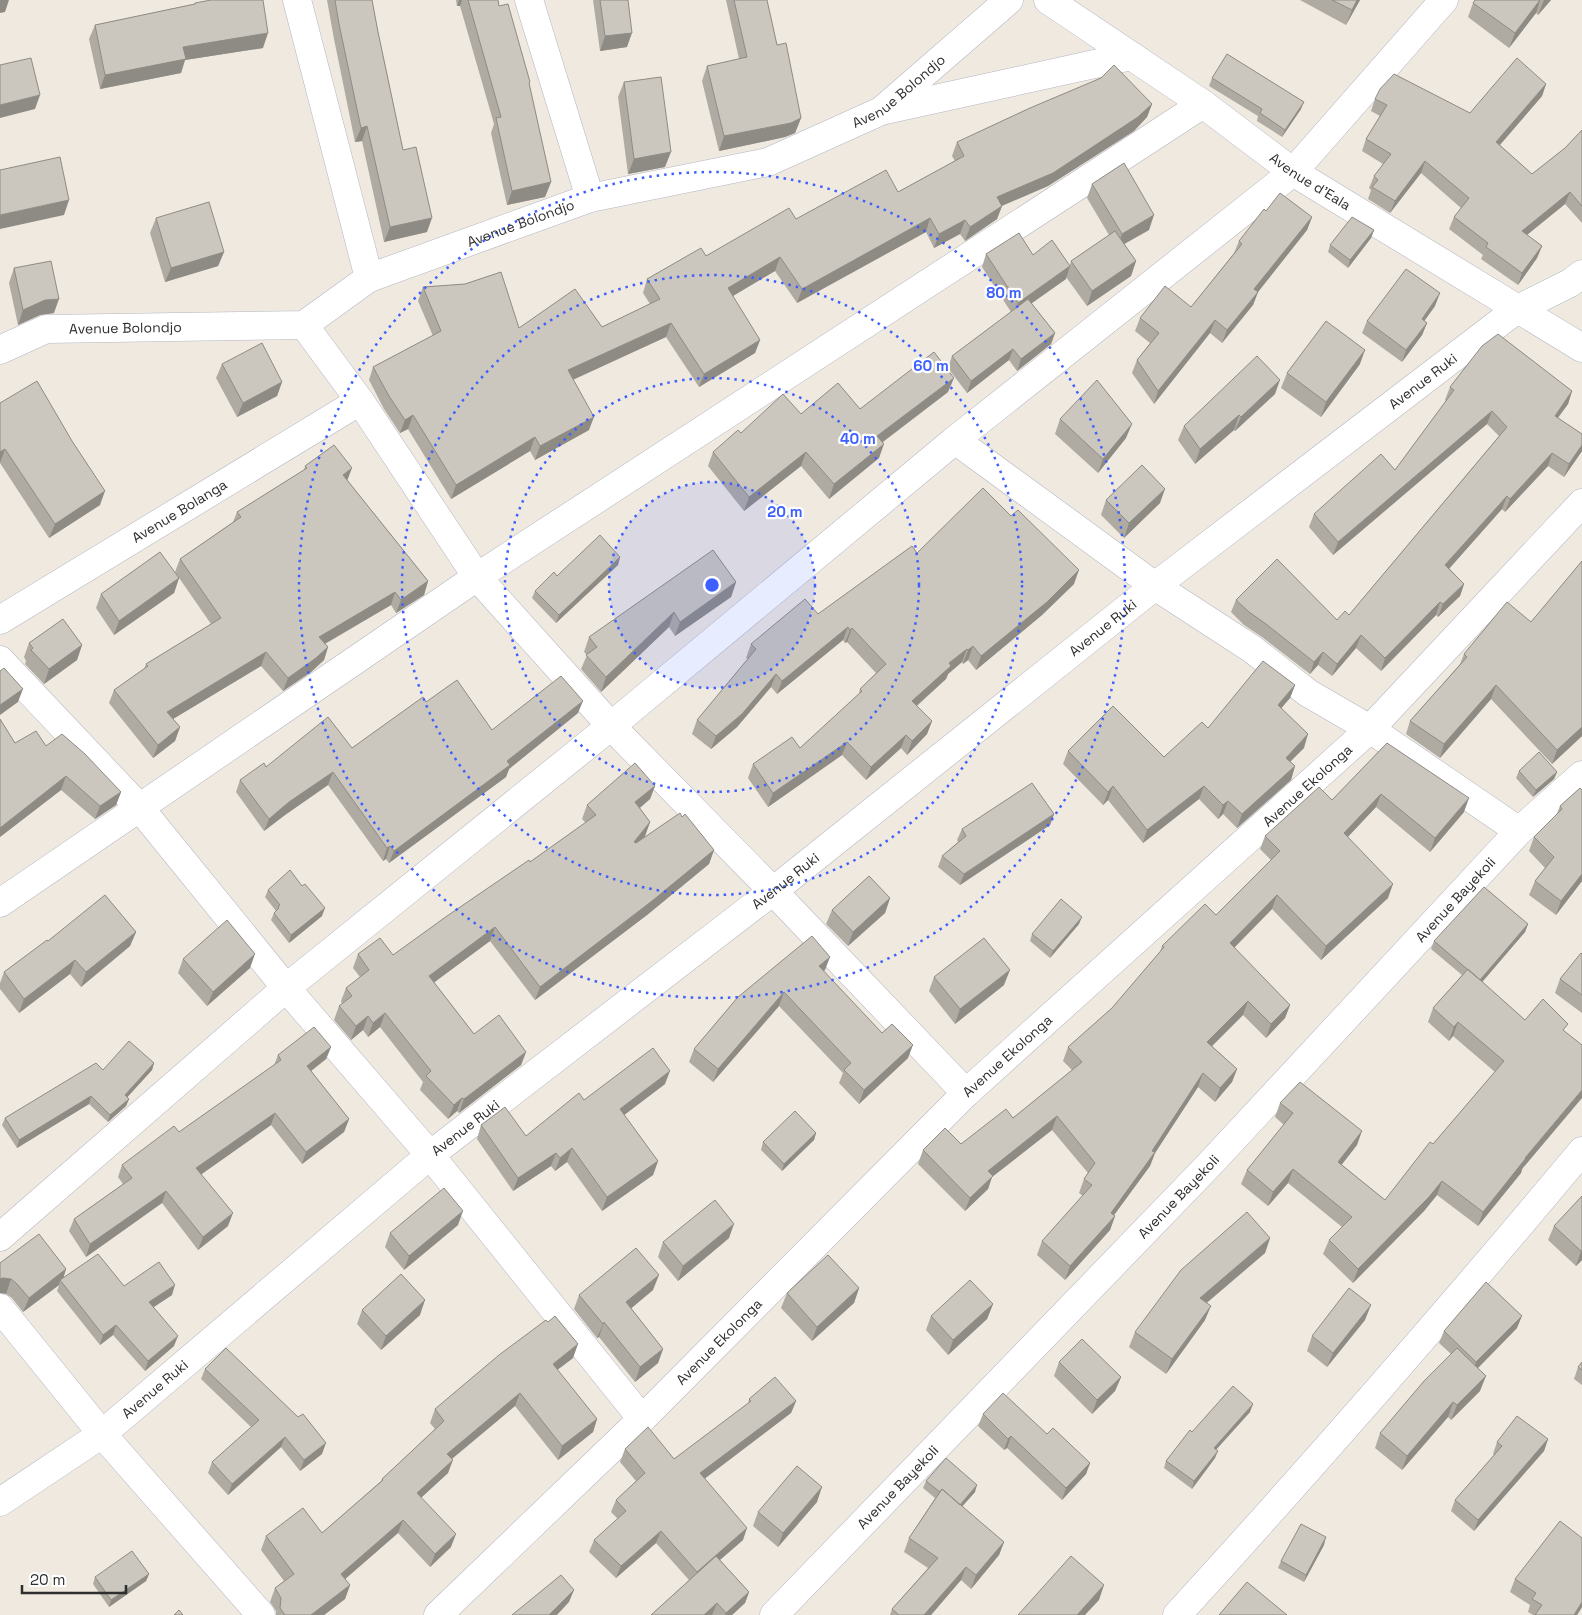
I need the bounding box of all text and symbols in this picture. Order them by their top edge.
street label: Avenue Bolondjo [849,50,949,132]
street label: Avenue d'Eala [1266,149,1354,214]
street label: Avenue Bolondjo [464,195,577,251]
text: 80 m [986,283,1022,302]
street label: Avenue Bolondjo [69,318,182,338]
street label: Avenue Ruki [1385,349,1461,413]
text: 60 m [913,356,949,375]
text: 40 m [840,429,876,448]
street label: Avenue Bolanga [129,475,230,547]
text: 20 m [767,502,803,521]
centre of rings [703,576,721,594]
street label: Avenue Ruki [1065,595,1140,660]
street label: Avenue Ekolonga [1259,740,1356,830]
street label: Avenue Ruki [748,849,823,913]
street label: Avenue Bayekoli [1411,853,1499,946]
street label: Avenue Ekolonga [959,1011,1056,1101]
street label: Avenue Ruki [428,1096,503,1160]
street label: Avenue Bayekoli [1134,1151,1223,1242]
street label: Avenue Ekolonga [672,1295,766,1389]
street label: Avenue Ruki [118,1356,192,1422]
street label: Avenue Bayekoli [853,1441,942,1533]
scale bar [22,1562,126,1594]
text: 20 m [30,1570,65,1589]

